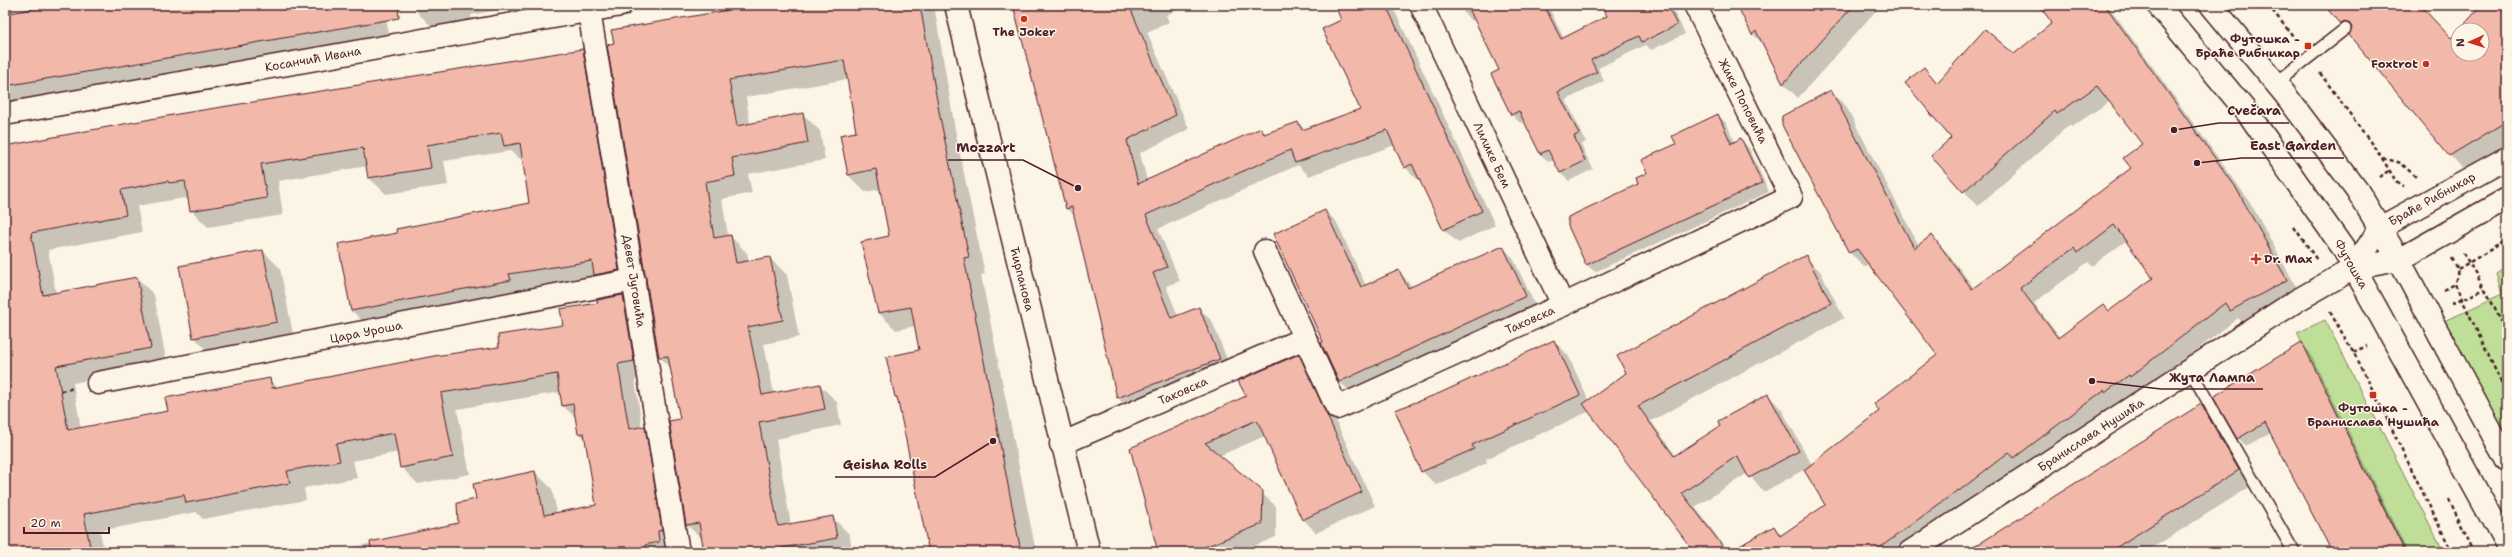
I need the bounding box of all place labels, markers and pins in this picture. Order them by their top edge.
marker: The Joker [1019,14,1029,24]
place label: The Joker [993,24,1056,40]
place label: Футошка - Браће Рибникар [2195,31,2300,61]
marker: Футошка - Браће Рибникар [2303,41,2313,51]
place label: Foxtrot [2371,56,2418,72]
marker: Foxtrot [2421,59,2431,69]
callout: Cvečara [2219,98,2289,123]
callout: East Garden [2242,133,2344,158]
callout: Mozzart [948,135,1023,160]
place label: Dr. Max [2264,251,2313,267]
marker: Dr. Max [2251,254,2261,264]
callout: Жута Лампа [2161,364,2263,389]
marker: Футошка - Бранислава Нушића [2368,390,2378,400]
place label: Футошка - Бранислава Нушића [2307,400,2440,430]
callout: Geisha Rolls [835,452,935,477]

